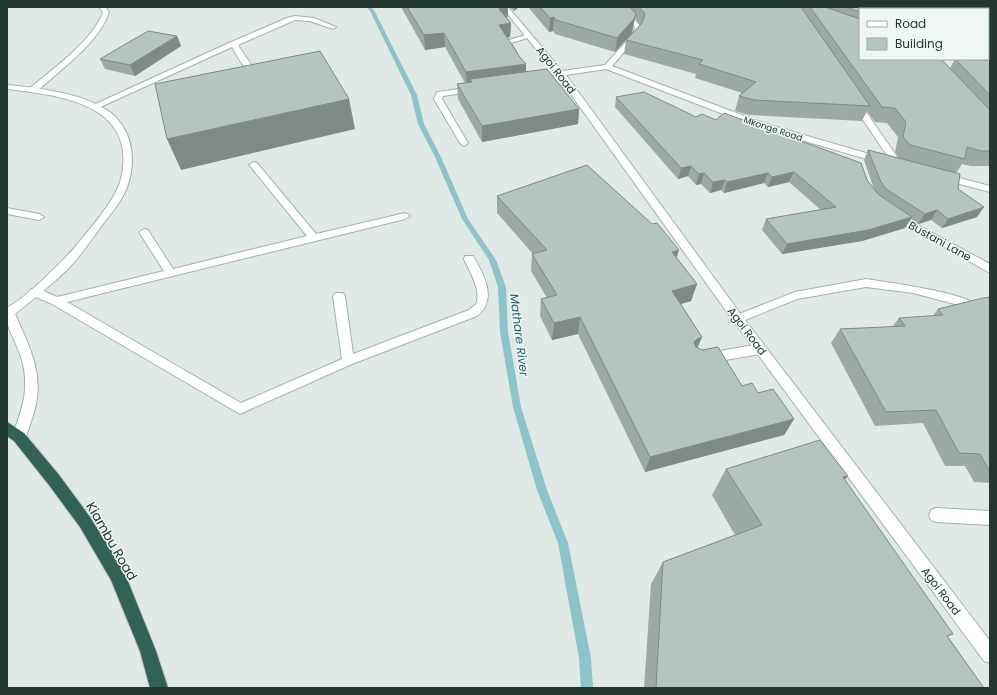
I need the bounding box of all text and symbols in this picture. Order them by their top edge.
legend [859,8,989,60]
text: Road [895,15,926,32]
text: Building [895,35,943,52]
street label: Agoi Road [532,43,580,97]
street label: Mkonge Road [742,114,804,144]
street label: Bustani Lane [906,217,975,265]
water label: Mathare River [506,293,533,378]
street label: Agoi Road [724,304,770,358]
street label: Kiambu Road [81,499,142,584]
street label: Agoi Road [918,564,964,618]

